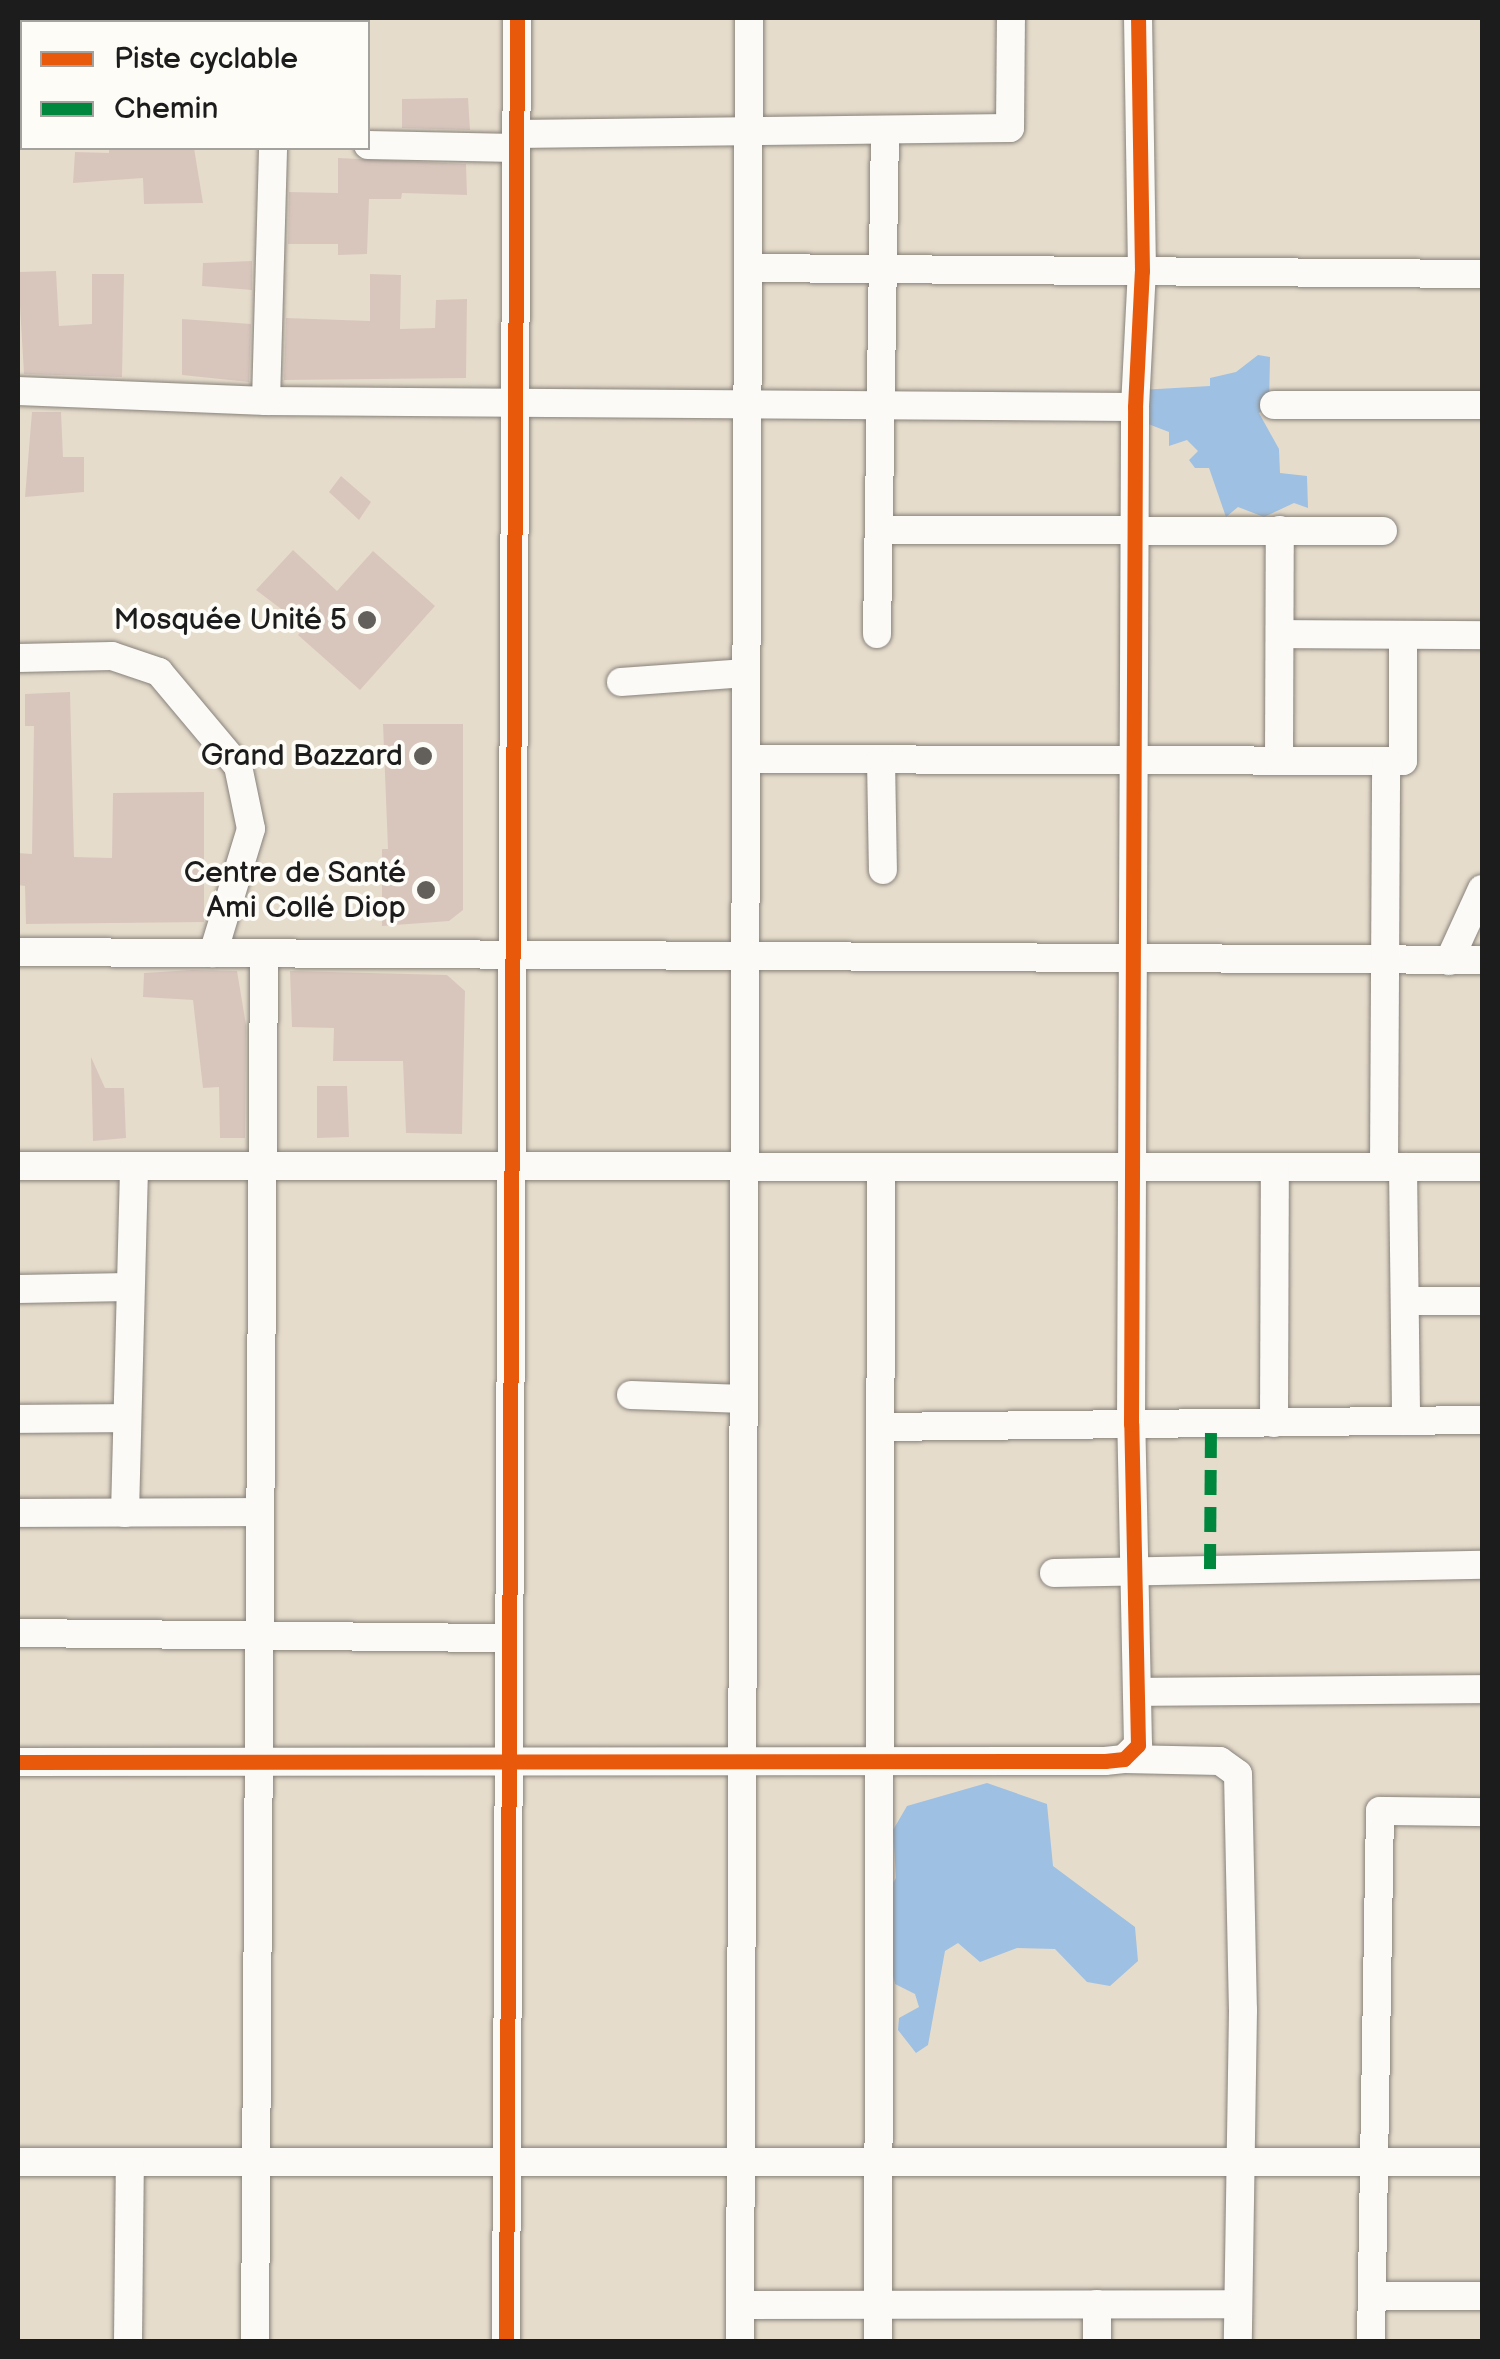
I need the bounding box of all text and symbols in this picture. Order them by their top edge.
legend [20,20,370,150]
text: Piste cyclable [114,41,298,77]
text: Chemin [114,91,218,127]
place label: Mosquée Unité 5 [113,602,347,638]
marker: Mosquée Unité 5 [356,609,378,631]
place label: Grand Bazzard [201,738,403,774]
marker: Grand Bazzard [412,745,434,767]
place label: Centre de Santé Ami Collé Diop [183,855,406,926]
marker: Centre de Santé Ami Collé Diop [415,879,437,901]

